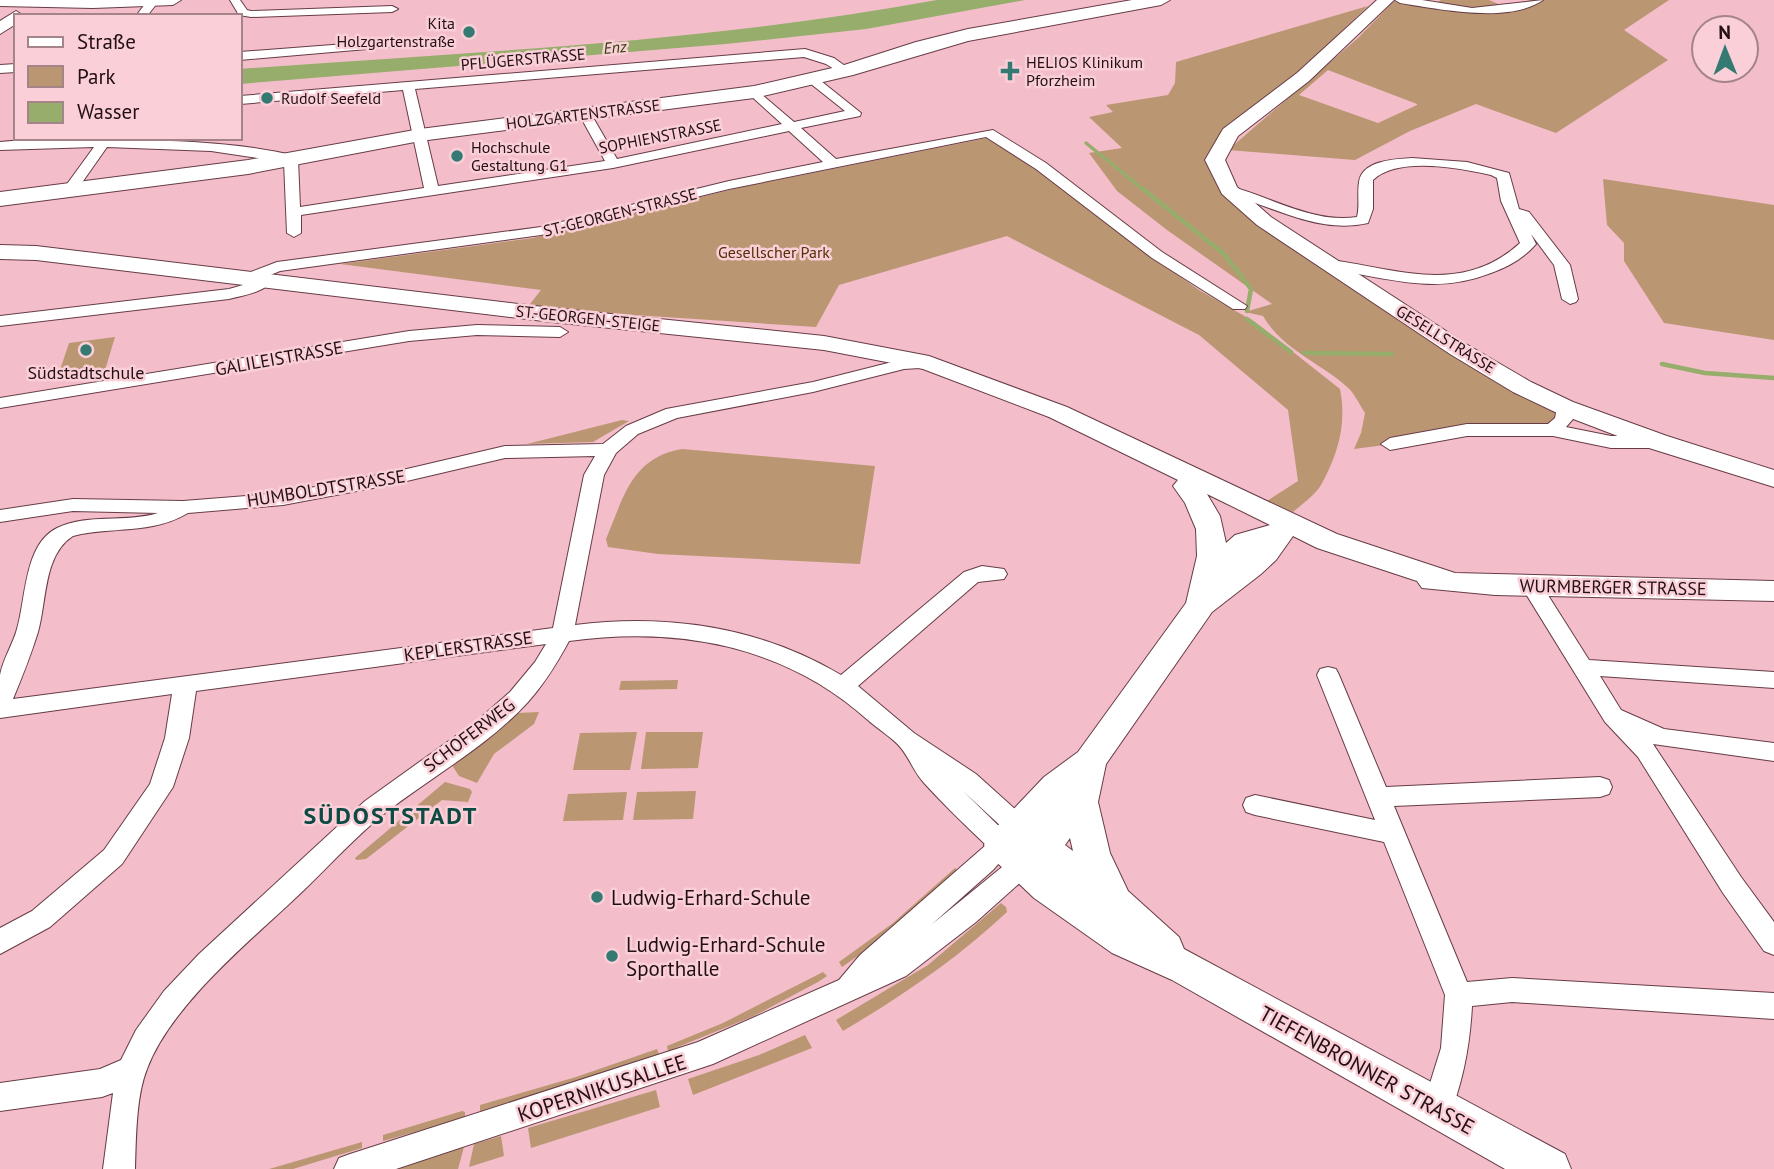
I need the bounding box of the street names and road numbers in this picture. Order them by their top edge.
street label: PFLÜGERSTRASSE [460,44,586,74]
street label: HOLZGARTENSTRASSE [505,95,661,133]
street label: SOPHIENSTRASSE [597,114,723,158]
street label: ST.-GEORGEN-STRASSE [541,183,699,241]
street label: ST.-GEORGEN-STEIGE [515,300,661,336]
street label: GESELLSTRASSE [1393,300,1499,378]
street label: GALILEISTRASSE [213,335,345,381]
street label: HUMBOLDTSTRASSE [245,464,407,512]
street label: WURMBERGER STRASSE [1519,574,1707,600]
street label: KEPLERSTRASSE [402,626,534,666]
street label: SCHOFERWEG [419,693,519,777]
street label: TIEFENBRONNER STRASSE [1255,1000,1479,1140]
street label: KOPERNIKUSALLEE [514,1048,690,1128]

